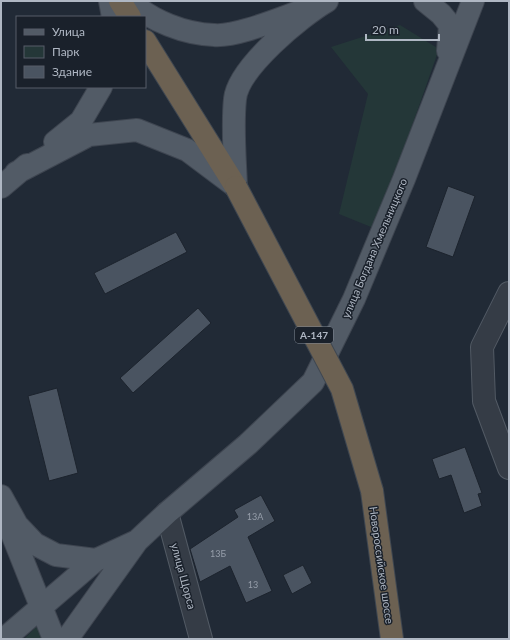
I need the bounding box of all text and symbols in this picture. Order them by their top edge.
legend [16,16,146,88]
scale bar [366,16,439,42]
text: 20 m [372,22,399,37]
text: Улица [52,24,85,39]
text: Парк [52,44,80,59]
text: Здание [52,64,92,79]
street label: улица Богдана Хмельницкого [339,176,409,320]
road number: А-147 [295,327,333,343]
street label: Новороссийское шоссе [367,505,397,625]
house number: 13А [247,511,264,522]
street label: улица Щорса [169,541,199,611]
house number: 13Б [210,548,226,559]
house number: 13 [248,579,258,590]

